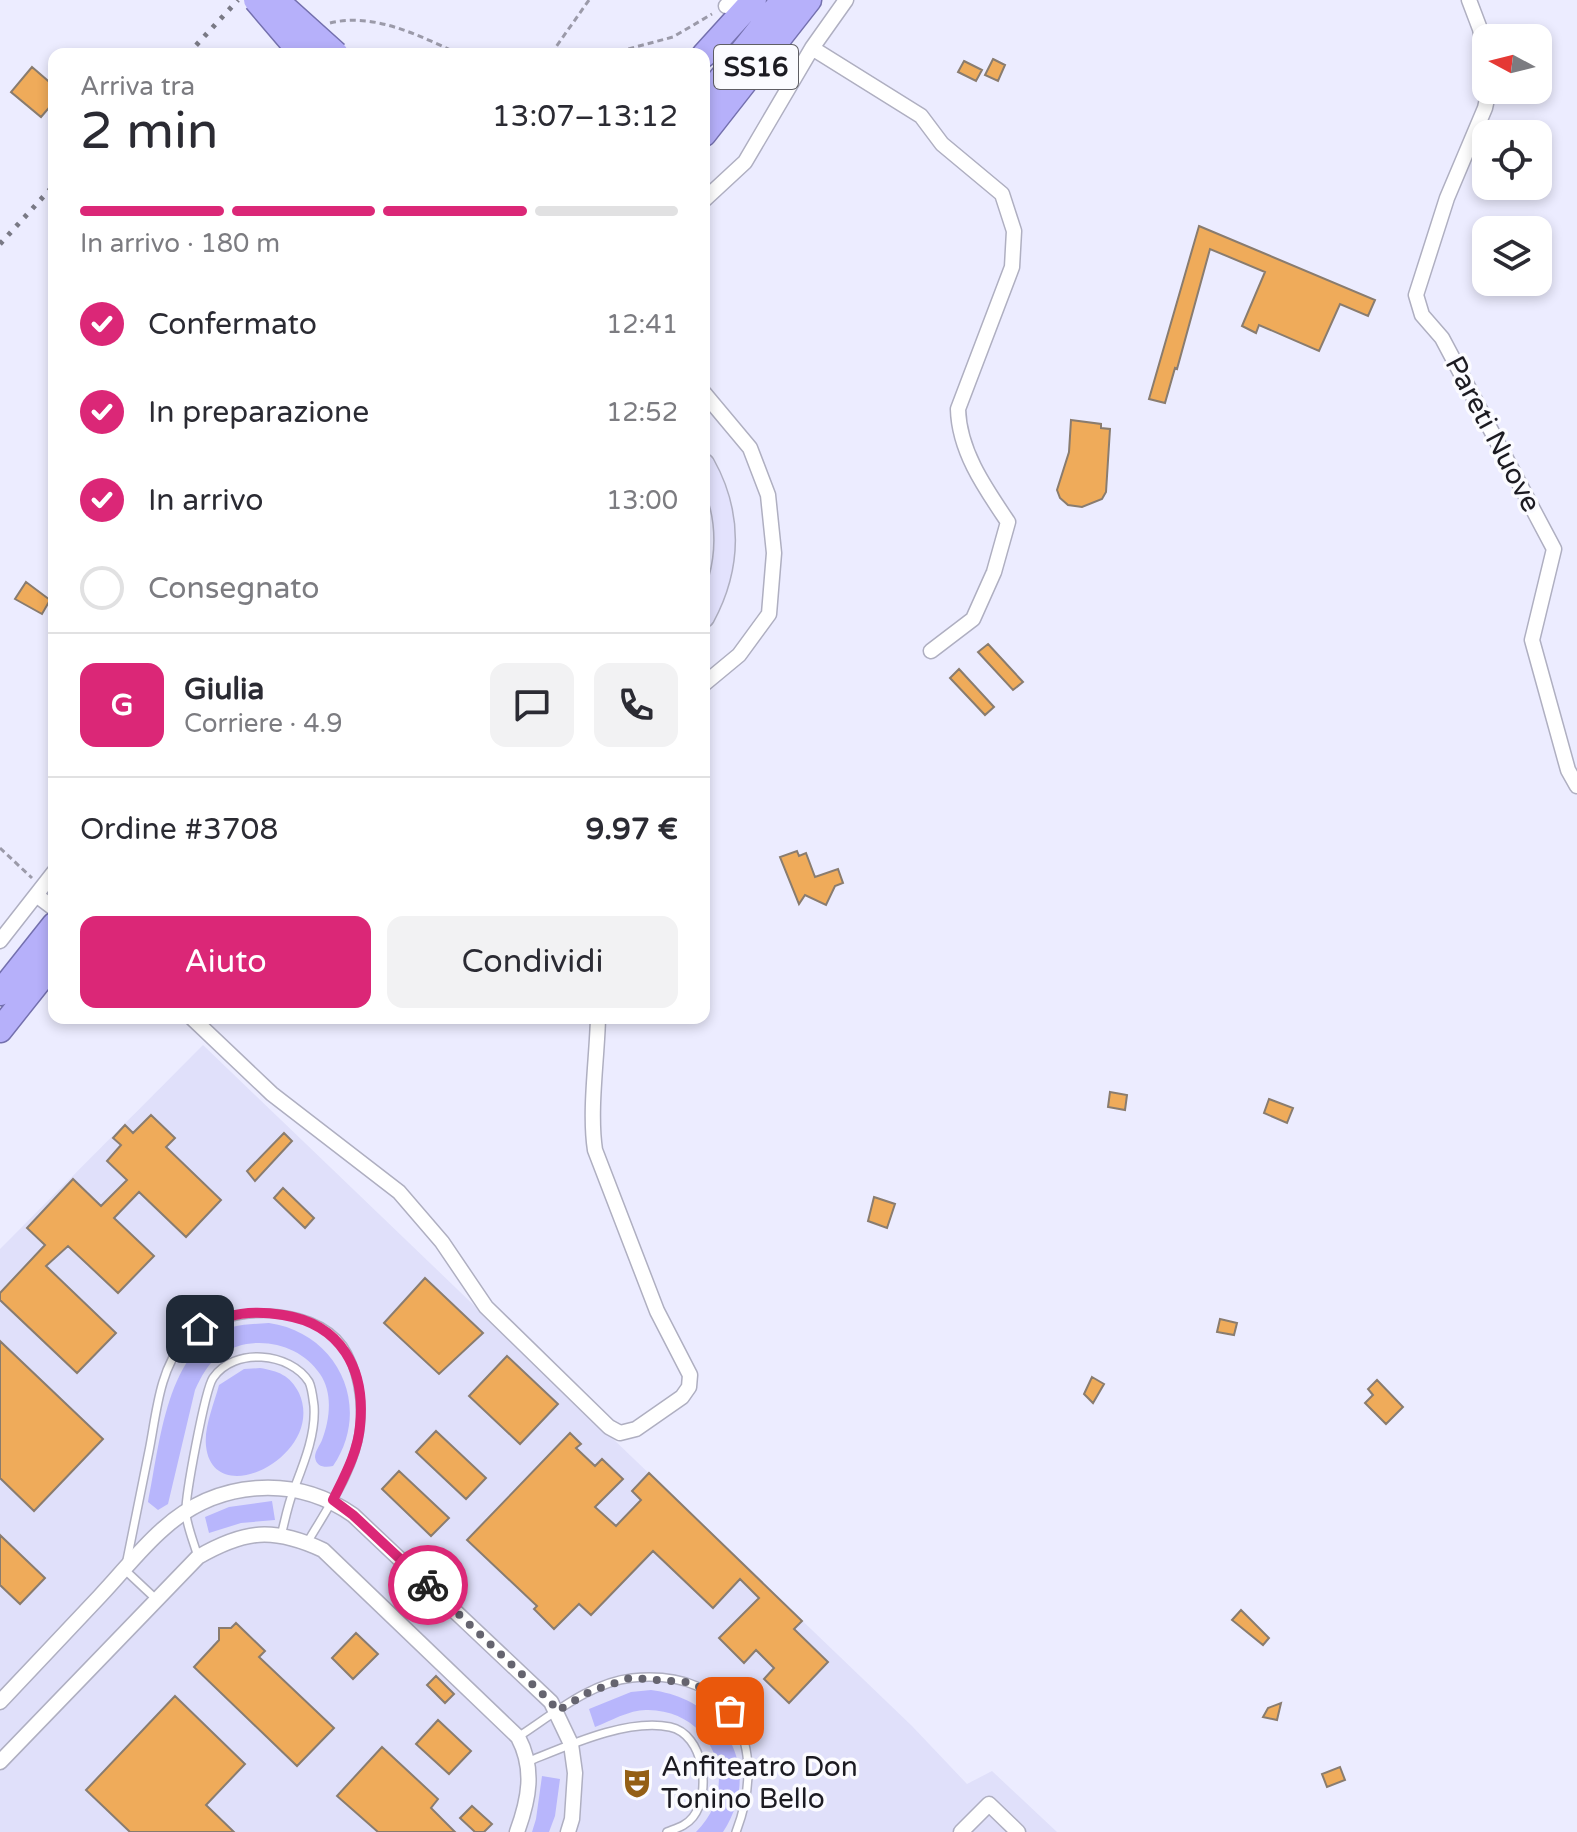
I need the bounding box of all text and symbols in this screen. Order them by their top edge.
north arrow [1472,24,1552,104]
map controls [1472,24,1552,296]
road number: SS16 [714,45,798,89]
text: Arriva tra [80,71,195,102]
text: 13:07–13:12 [492,98,678,135]
text: 2 min [80,100,219,163]
button: locate [1472,120,1552,200]
button: layers [1472,216,1552,296]
text: In arrivo · 180 m [80,228,280,259]
icon: check [80,302,124,346]
text: Confermato [148,306,317,343]
text: 12:41 [606,309,678,340]
street label: Pareti Nuove [1438,350,1548,518]
icon: check [80,390,124,434]
text: In preparazione [148,394,369,431]
text: 12:52 [606,397,678,428]
icon: check [80,478,124,522]
text: In arrivo [148,482,264,519]
text: 13:00 [606,485,678,516]
text: Consegnato [148,570,319,607]
button: chat [490,663,574,747]
button: phone [594,663,678,747]
text: Giulia [184,671,264,708]
text: G [111,687,133,724]
text: Corriere · 4.9 [184,708,343,739]
text: Ordine #3708 [80,811,278,848]
text: 9.97 € [585,811,678,848]
button: Aiuto [80,916,371,1008]
button: Condividi [387,916,678,1008]
pin [166,1295,234,1363]
icon: home [178,1307,222,1351]
courier [388,1545,468,1625]
icon: bike [406,1563,450,1607]
pin [696,1677,764,1745]
icon: bag [708,1689,752,1733]
place label: Anfiteatro Don Tonino Bello [661,1750,858,1816]
theatre icon: Anfiteatro Don Tonino Bello [620,1766,654,1800]

